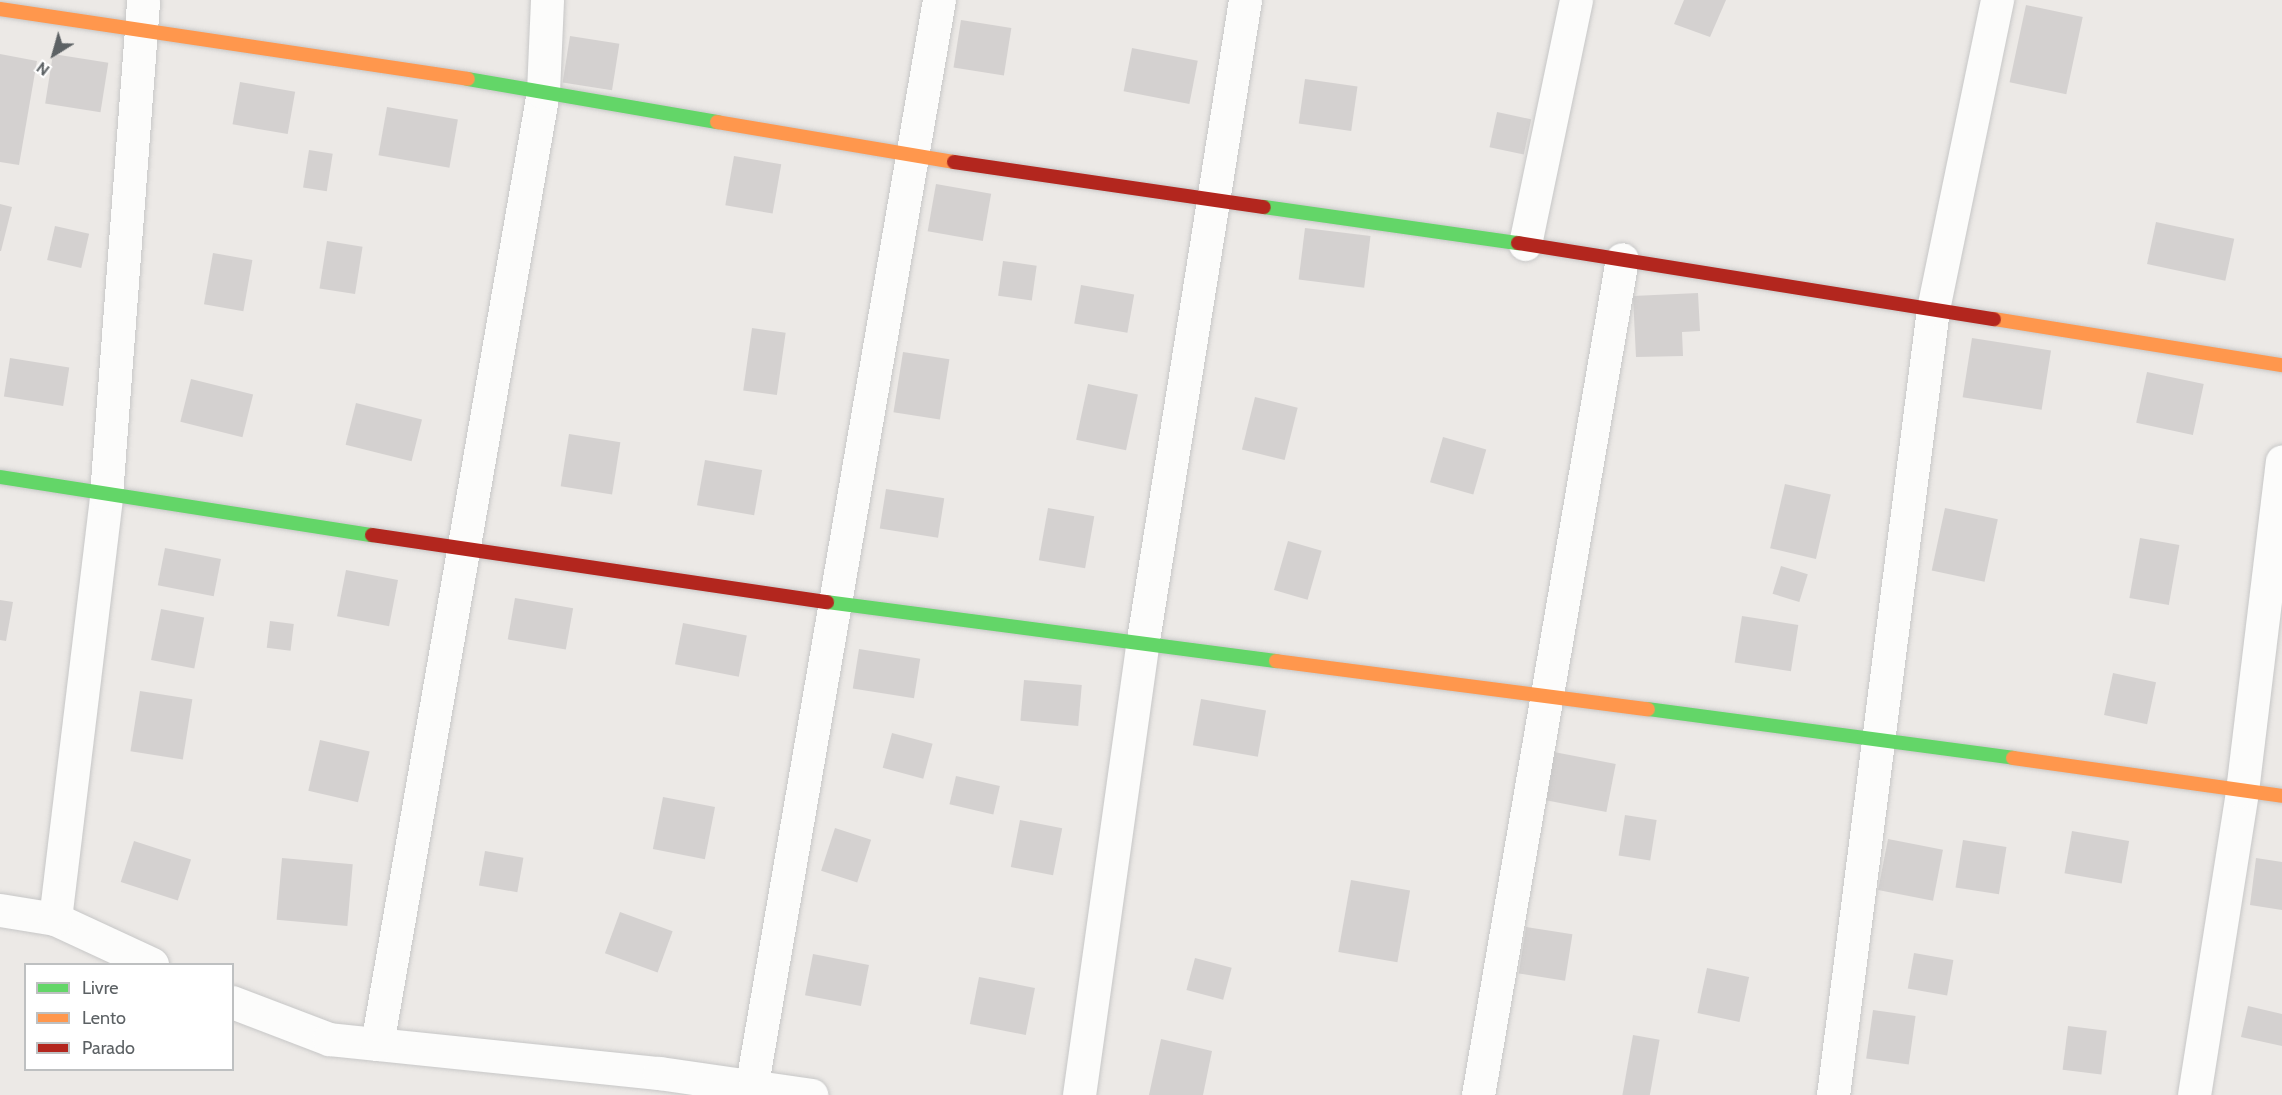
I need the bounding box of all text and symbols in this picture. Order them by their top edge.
north arrow [24,24,84,84]
text: N [33,58,53,80]
legend [24,963,234,1071]
text: Livre [82,977,118,999]
text: Lento [82,1007,126,1029]
text: Parado [82,1037,135,1059]

